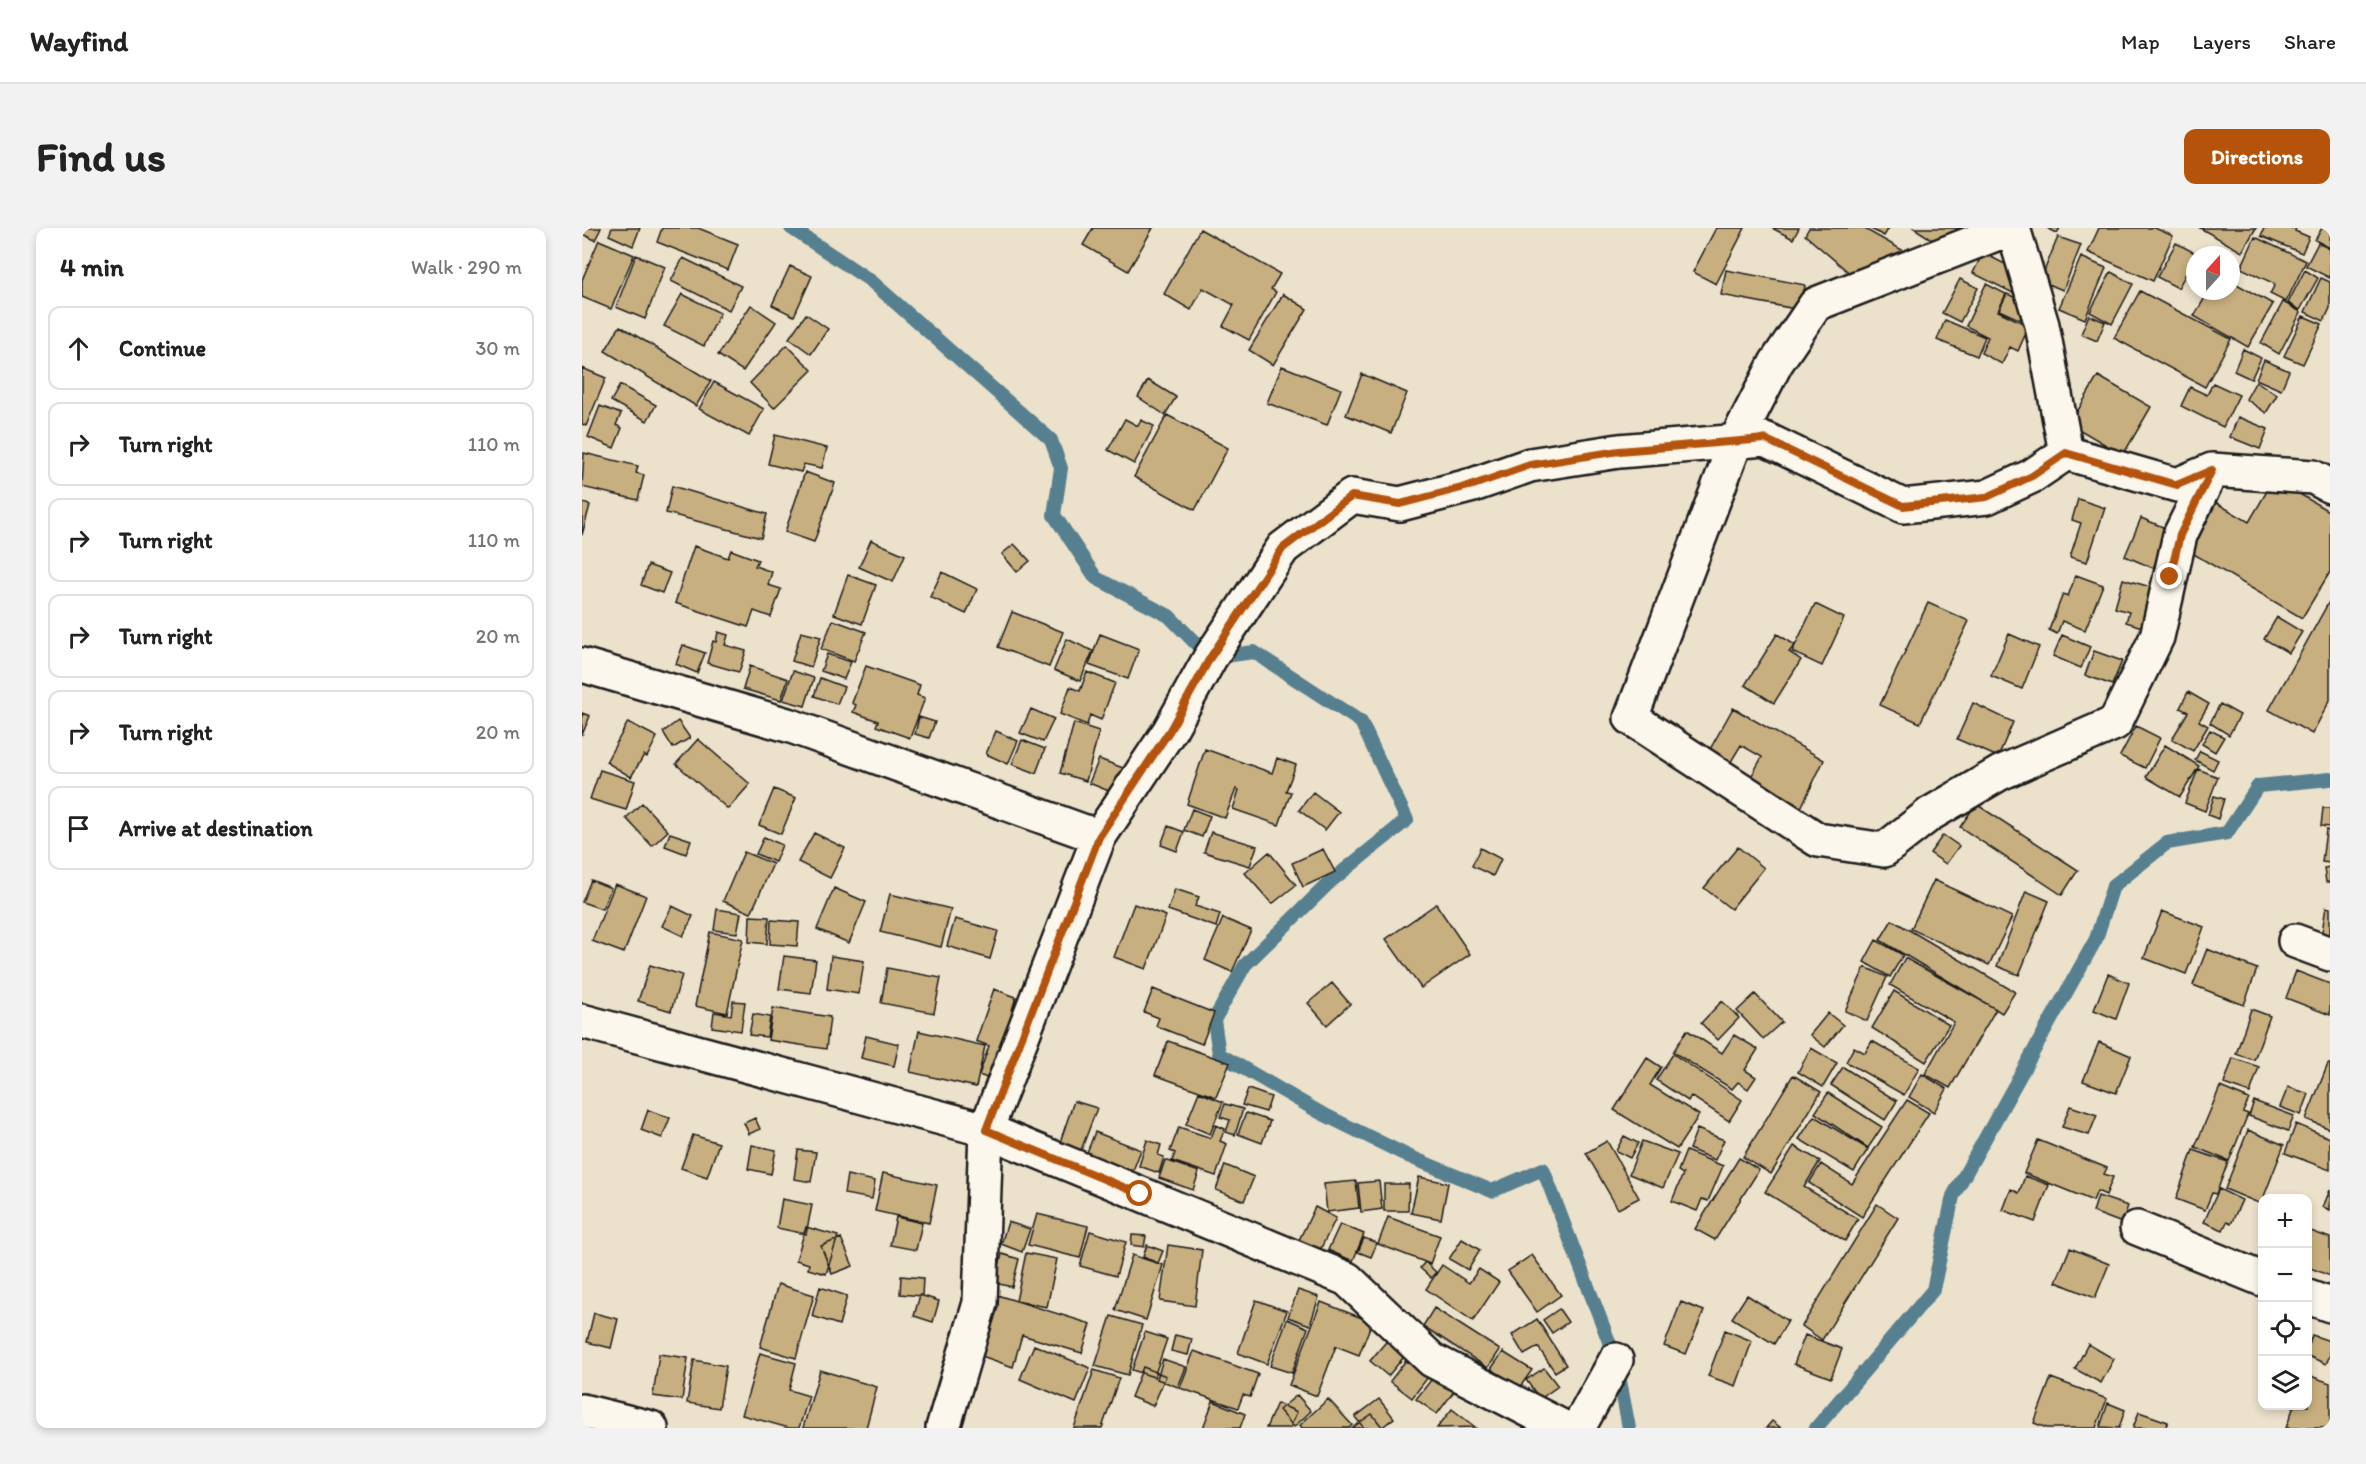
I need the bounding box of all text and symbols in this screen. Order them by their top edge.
text: Wayfind [30,24,128,58]
text: Map [2121,29,2160,54]
text: Layers [2193,29,2251,54]
text: Share [2284,29,2336,54]
button: Directions [2184,129,2330,184]
text: Find us [36,131,166,182]
north arrow [2186,246,2240,300]
text: 4 min [60,251,124,283]
text: Walk · 290 m [411,255,522,279]
icon: ahead [62,332,95,365]
text: Continue [119,335,206,362]
text: 30 m [475,336,520,360]
icon: right [62,428,95,461]
text: Turn right [119,431,213,458]
text: 110 m [468,432,520,456]
icon: right [62,524,95,557]
text: Turn right [119,527,213,554]
text: 110 m [468,528,520,552]
route end [2156,563,2182,589]
icon: right [62,620,95,653]
text: Turn right [119,623,213,650]
text: 20 m [476,624,520,648]
icon: right [62,716,95,749]
text: Turn right [119,719,213,746]
text: 20 m [476,720,520,744]
icon: arrive [62,812,95,845]
text: Arrive at destination [119,815,313,842]
route start [1126,1180,1152,1206]
map controls [2258,1194,2312,1410]
button: + [2258,1194,2312,1248]
button: − [2258,1248,2312,1302]
button: locate [2258,1302,2312,1356]
button: layers [2258,1356,2312,1410]

